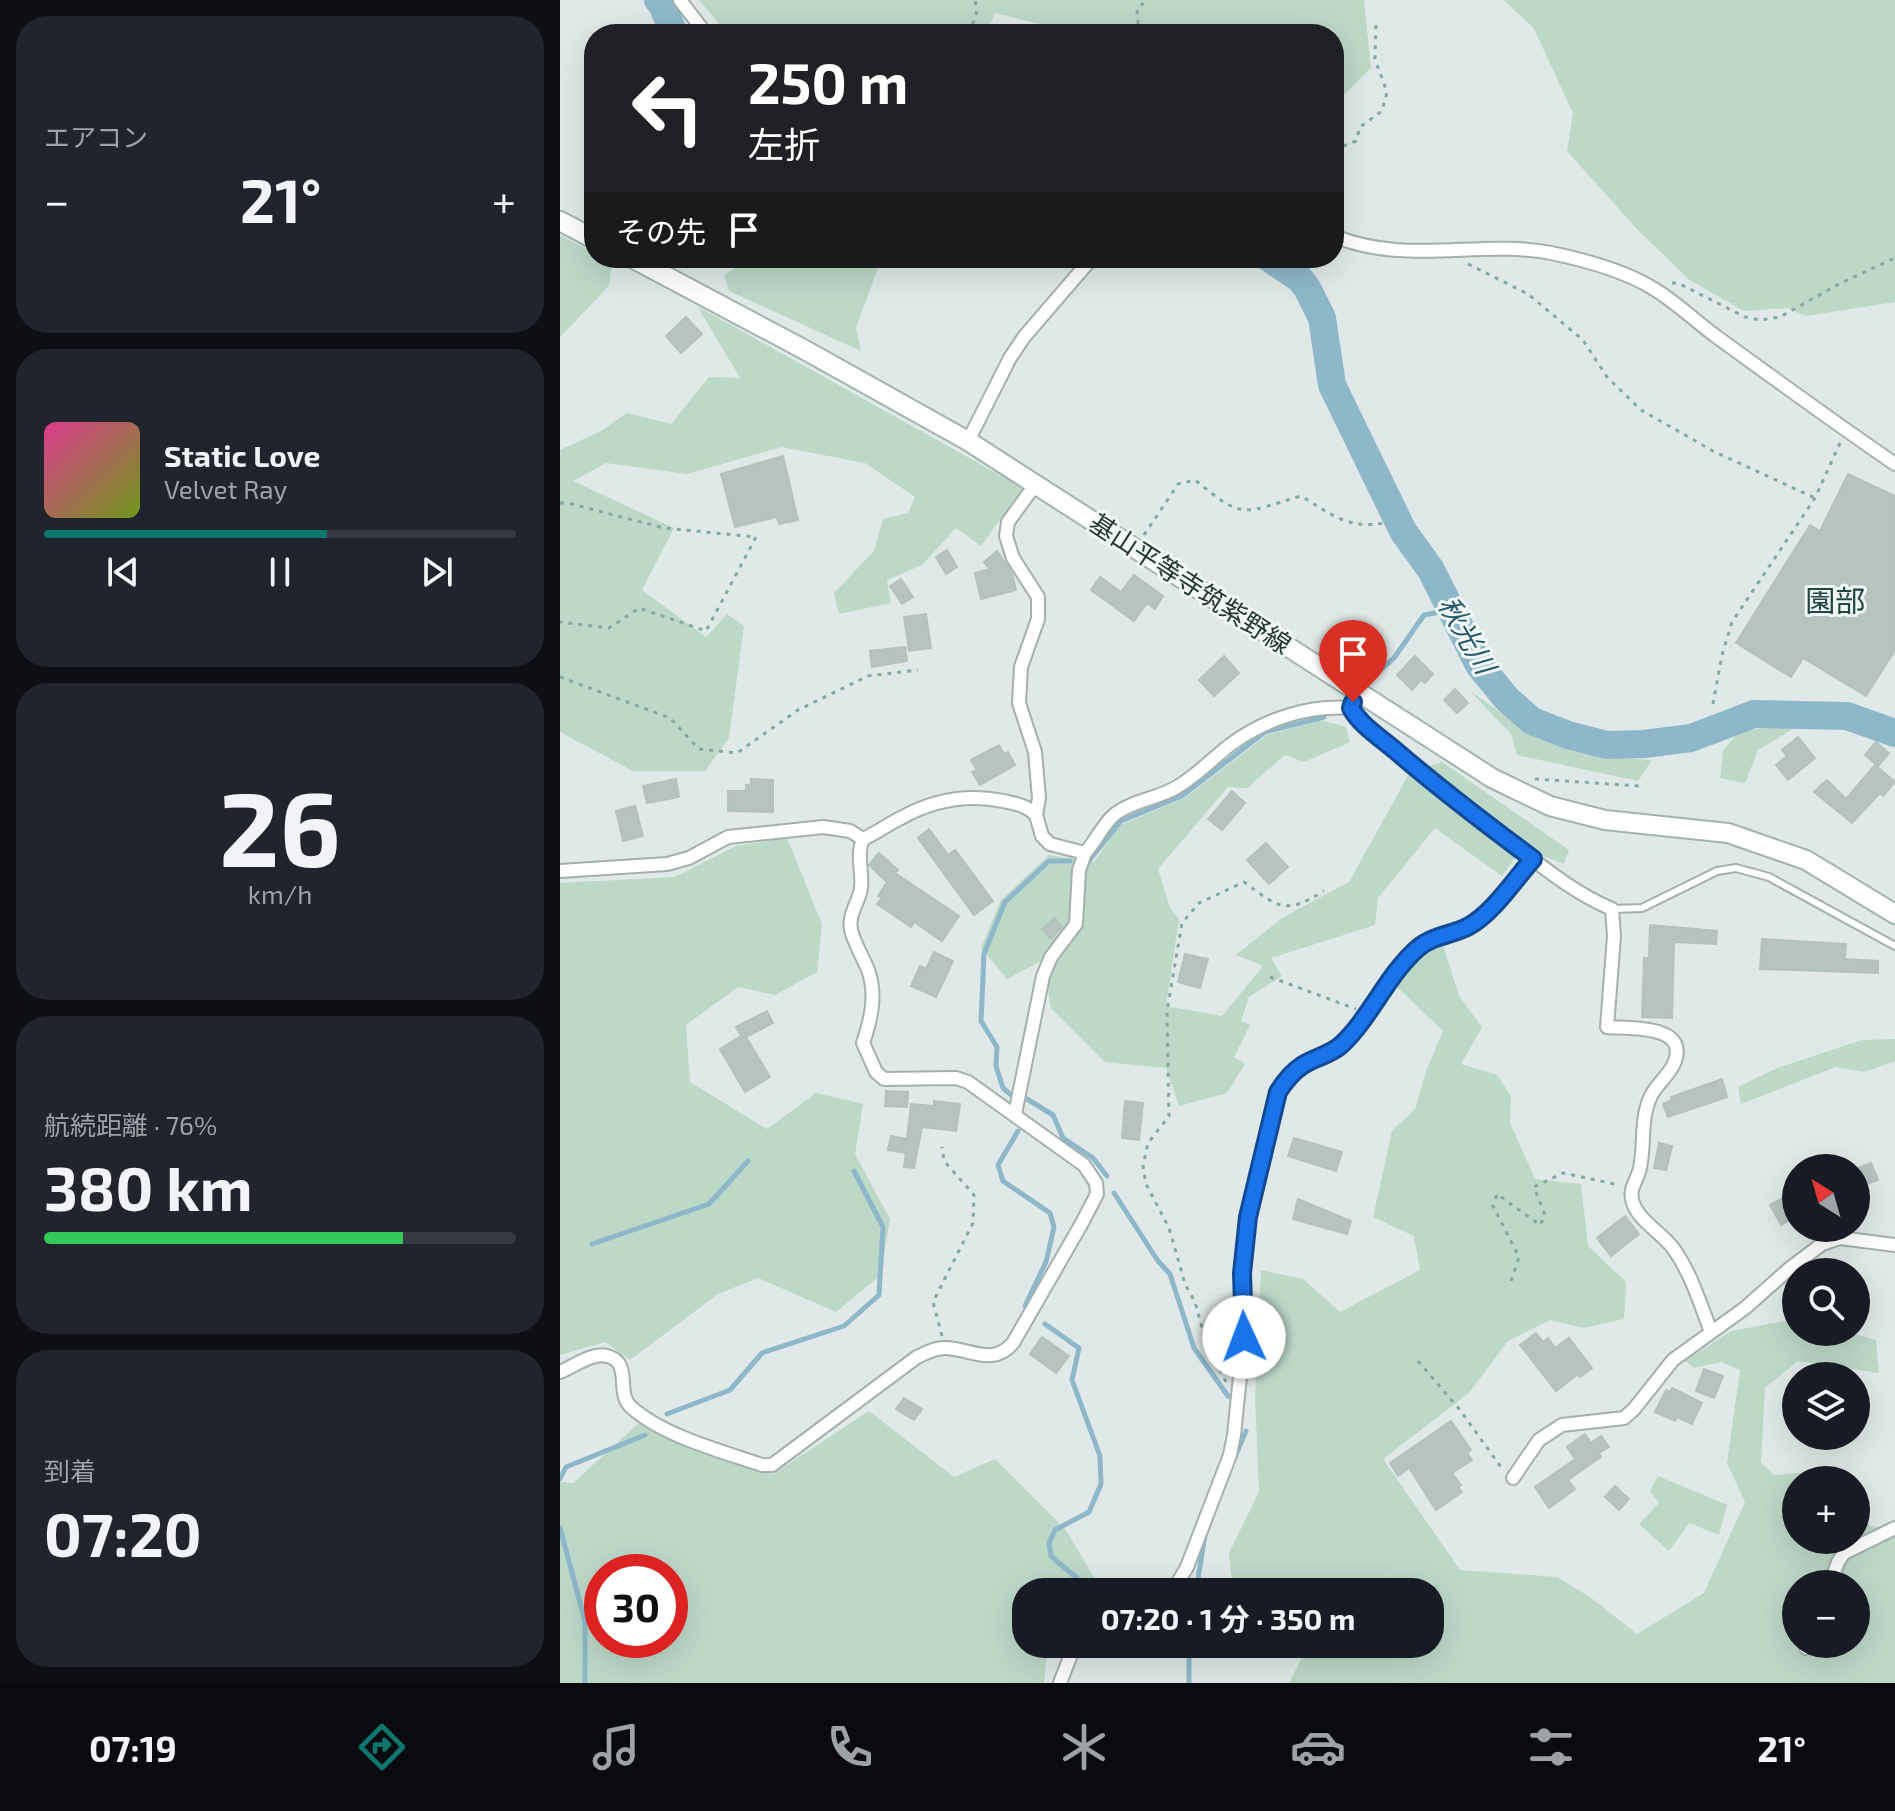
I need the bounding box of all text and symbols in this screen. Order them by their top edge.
text: 250 m [748,48,908,115]
icon: left [616,56,720,160]
text: エアコン [44,121,148,152]
text: 左折 [748,122,820,165]
text: 21° [240,163,321,235]
text: − [44,173,70,226]
text: + [492,173,516,226]
icon: arrive [722,208,766,252]
text: その先 [616,213,706,249]
text: Static Love [164,437,320,473]
text: Velvet Ray [164,473,287,504]
street label: 基山平等寺筑紫野線 [1084,506,1297,659]
icon: previous [101,550,145,594]
icon: pause [258,550,302,594]
icon: next [415,550,459,594]
district label: 園部 [1805,582,1865,618]
water label: 秋光川 [1432,590,1505,682]
pin [1319,620,1387,702]
icon: arrive [1331,632,1375,676]
text: 26 [219,763,341,888]
text: km/h [248,878,312,909]
text: 航続距離 · 76% [44,1109,217,1140]
text: 380 km [44,1151,253,1223]
north arrow [1782,1154,1870,1242]
map controls [1782,1154,1870,1658]
button: search [1782,1258,1870,1346]
position arrow [1202,1295,1286,1379]
button: layers [1782,1362,1870,1450]
text: 到着 [44,1455,96,1486]
button: + [1782,1466,1870,1554]
text: 07:20 [44,1497,202,1569]
speed limit sign: 30 [584,1554,688,1658]
button: − [1782,1570,1870,1658]
text: 07:20 · 1 分 · 350 m [1101,1600,1355,1636]
icon: directions [354,1719,410,1775]
icon: music [588,1719,644,1775]
icon: phone [822,1719,878,1775]
icon: climate [1056,1719,1112,1775]
icon: car [1290,1719,1346,1775]
icon: filters [1523,1719,1579,1775]
text: 07:19 [89,1726,177,1769]
text: 21° [1757,1726,1806,1769]

